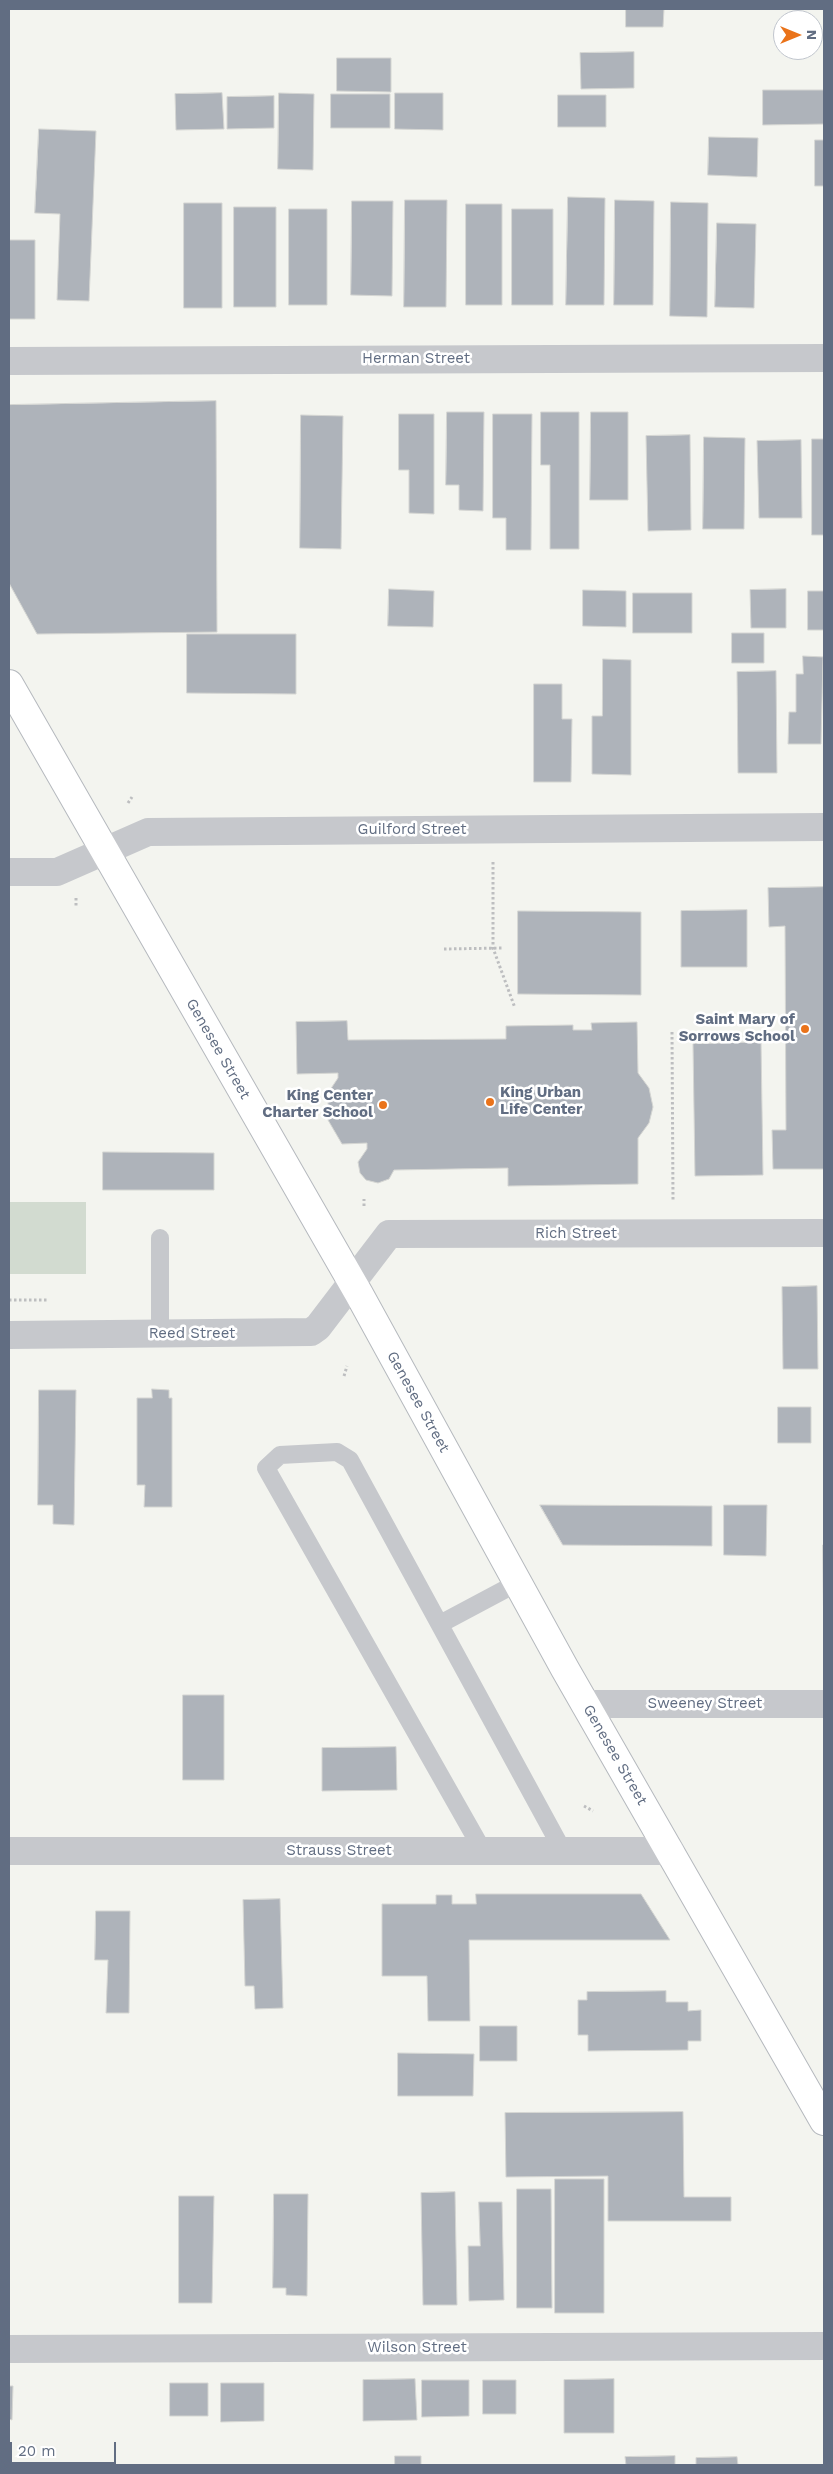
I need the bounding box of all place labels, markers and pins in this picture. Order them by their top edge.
place label: Saint Mary of Sorrows School [679,1011,795,1046]
marker: Saint Mary of Sorrows School [799,1023,811,1035]
place label: King Urban Life Center [500,1084,582,1119]
place label: King Center Charter School [262,1087,373,1122]
marker: King Urban Life Center [484,1096,496,1108]
marker: King Center Charter School [377,1099,389,1111]

